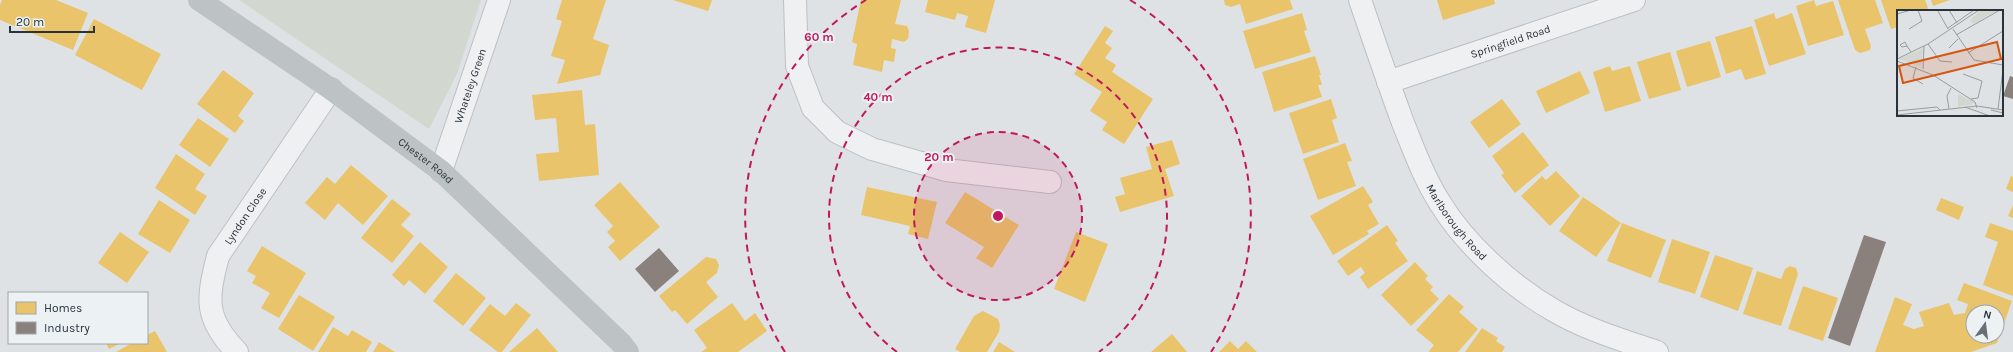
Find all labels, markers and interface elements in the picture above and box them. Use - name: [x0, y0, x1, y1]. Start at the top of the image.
- scale bar: [10, 8, 94, 34]
- inset map: [1897, 10, 2003, 116]
- text: 20 m: [16, 15, 44, 29]
- street label: Springfield Road: [1469, 22, 1552, 61]
- text: 60 m: [804, 30, 834, 44]
- street label: Whateley Green: [451, 47, 489, 125]
- text: 40 m: [863, 90, 893, 104]
- street label: Chester Road: [396, 135, 456, 186]
- text: 20 m: [924, 150, 954, 164]
- street label: Marlborough Road: [1424, 182, 1490, 263]
- street label: Lyndon Close: [221, 185, 269, 247]
- centre of rings: [991, 209, 1005, 223]
- legend: [8, 292, 148, 344]
- text: Homes: [44, 301, 82, 315]
- north arrow: [1965, 304, 2005, 344]
- text: N: [1982, 308, 1993, 322]
- text: Industry: [44, 321, 90, 335]

